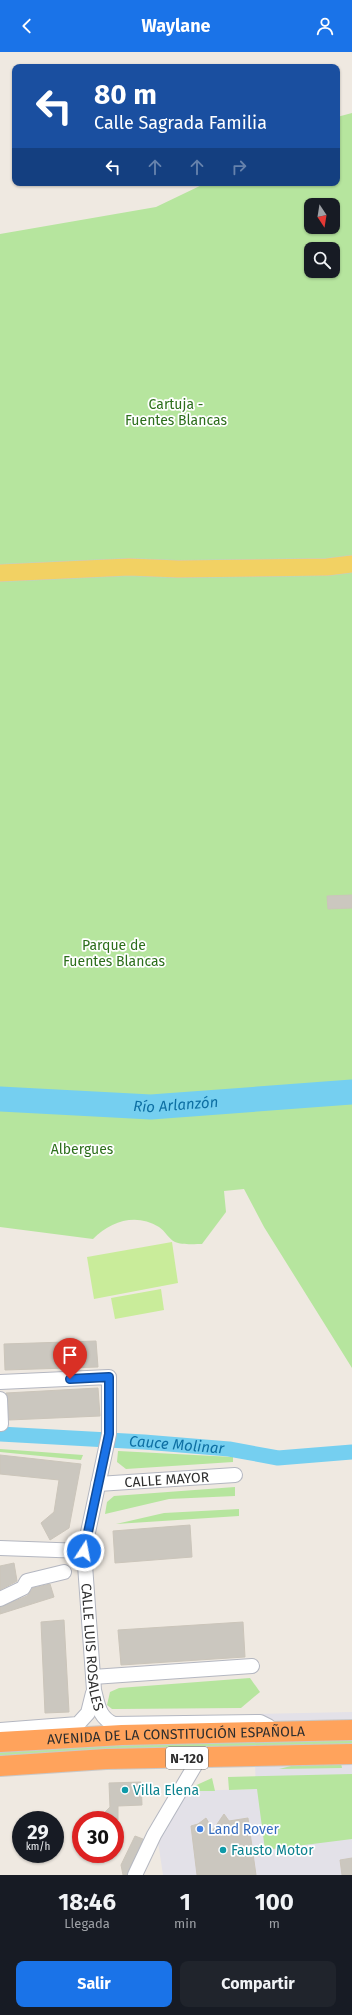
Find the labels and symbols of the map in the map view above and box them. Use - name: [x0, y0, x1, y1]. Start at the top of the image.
- north arrow: [304, 198, 340, 234]
- park label: Cartuja - Fuentes Blancas: [125, 396, 227, 429]
- park label: Parque de Fuentes Blancas: [63, 937, 165, 970]
- water label: Río Arlanzón: [133, 1093, 219, 1116]
- park label: Albergues: [51, 1141, 114, 1158]
- pin: [53, 1338, 87, 1379]
- water label: Cauce Molinar: [129, 1432, 226, 1458]
- street label: CALLE MAYOR: [124, 1468, 210, 1491]
- position arrow: [63, 1530, 105, 1572]
- street label: CALLE LUIS ROSALES: [78, 1582, 108, 1713]
- street label: AVENIDA DE LA CONSTITUCIÓN ESPAÑOLA: [46, 1723, 305, 1748]
- road number: N-120: [166, 1747, 208, 1769]
- place label: Villa Elena: [133, 1782, 199, 1799]
- marker: Villa Elena: [120, 1785, 130, 1795]
- speed limit sign: 30: [72, 1811, 124, 1863]
- place label: Land Rover: [208, 1821, 280, 1838]
- marker: Land Rover: [195, 1824, 205, 1834]
- place label: Fausto Motor: [231, 1842, 314, 1859]
- marker: Fausto Motor: [218, 1845, 228, 1855]

